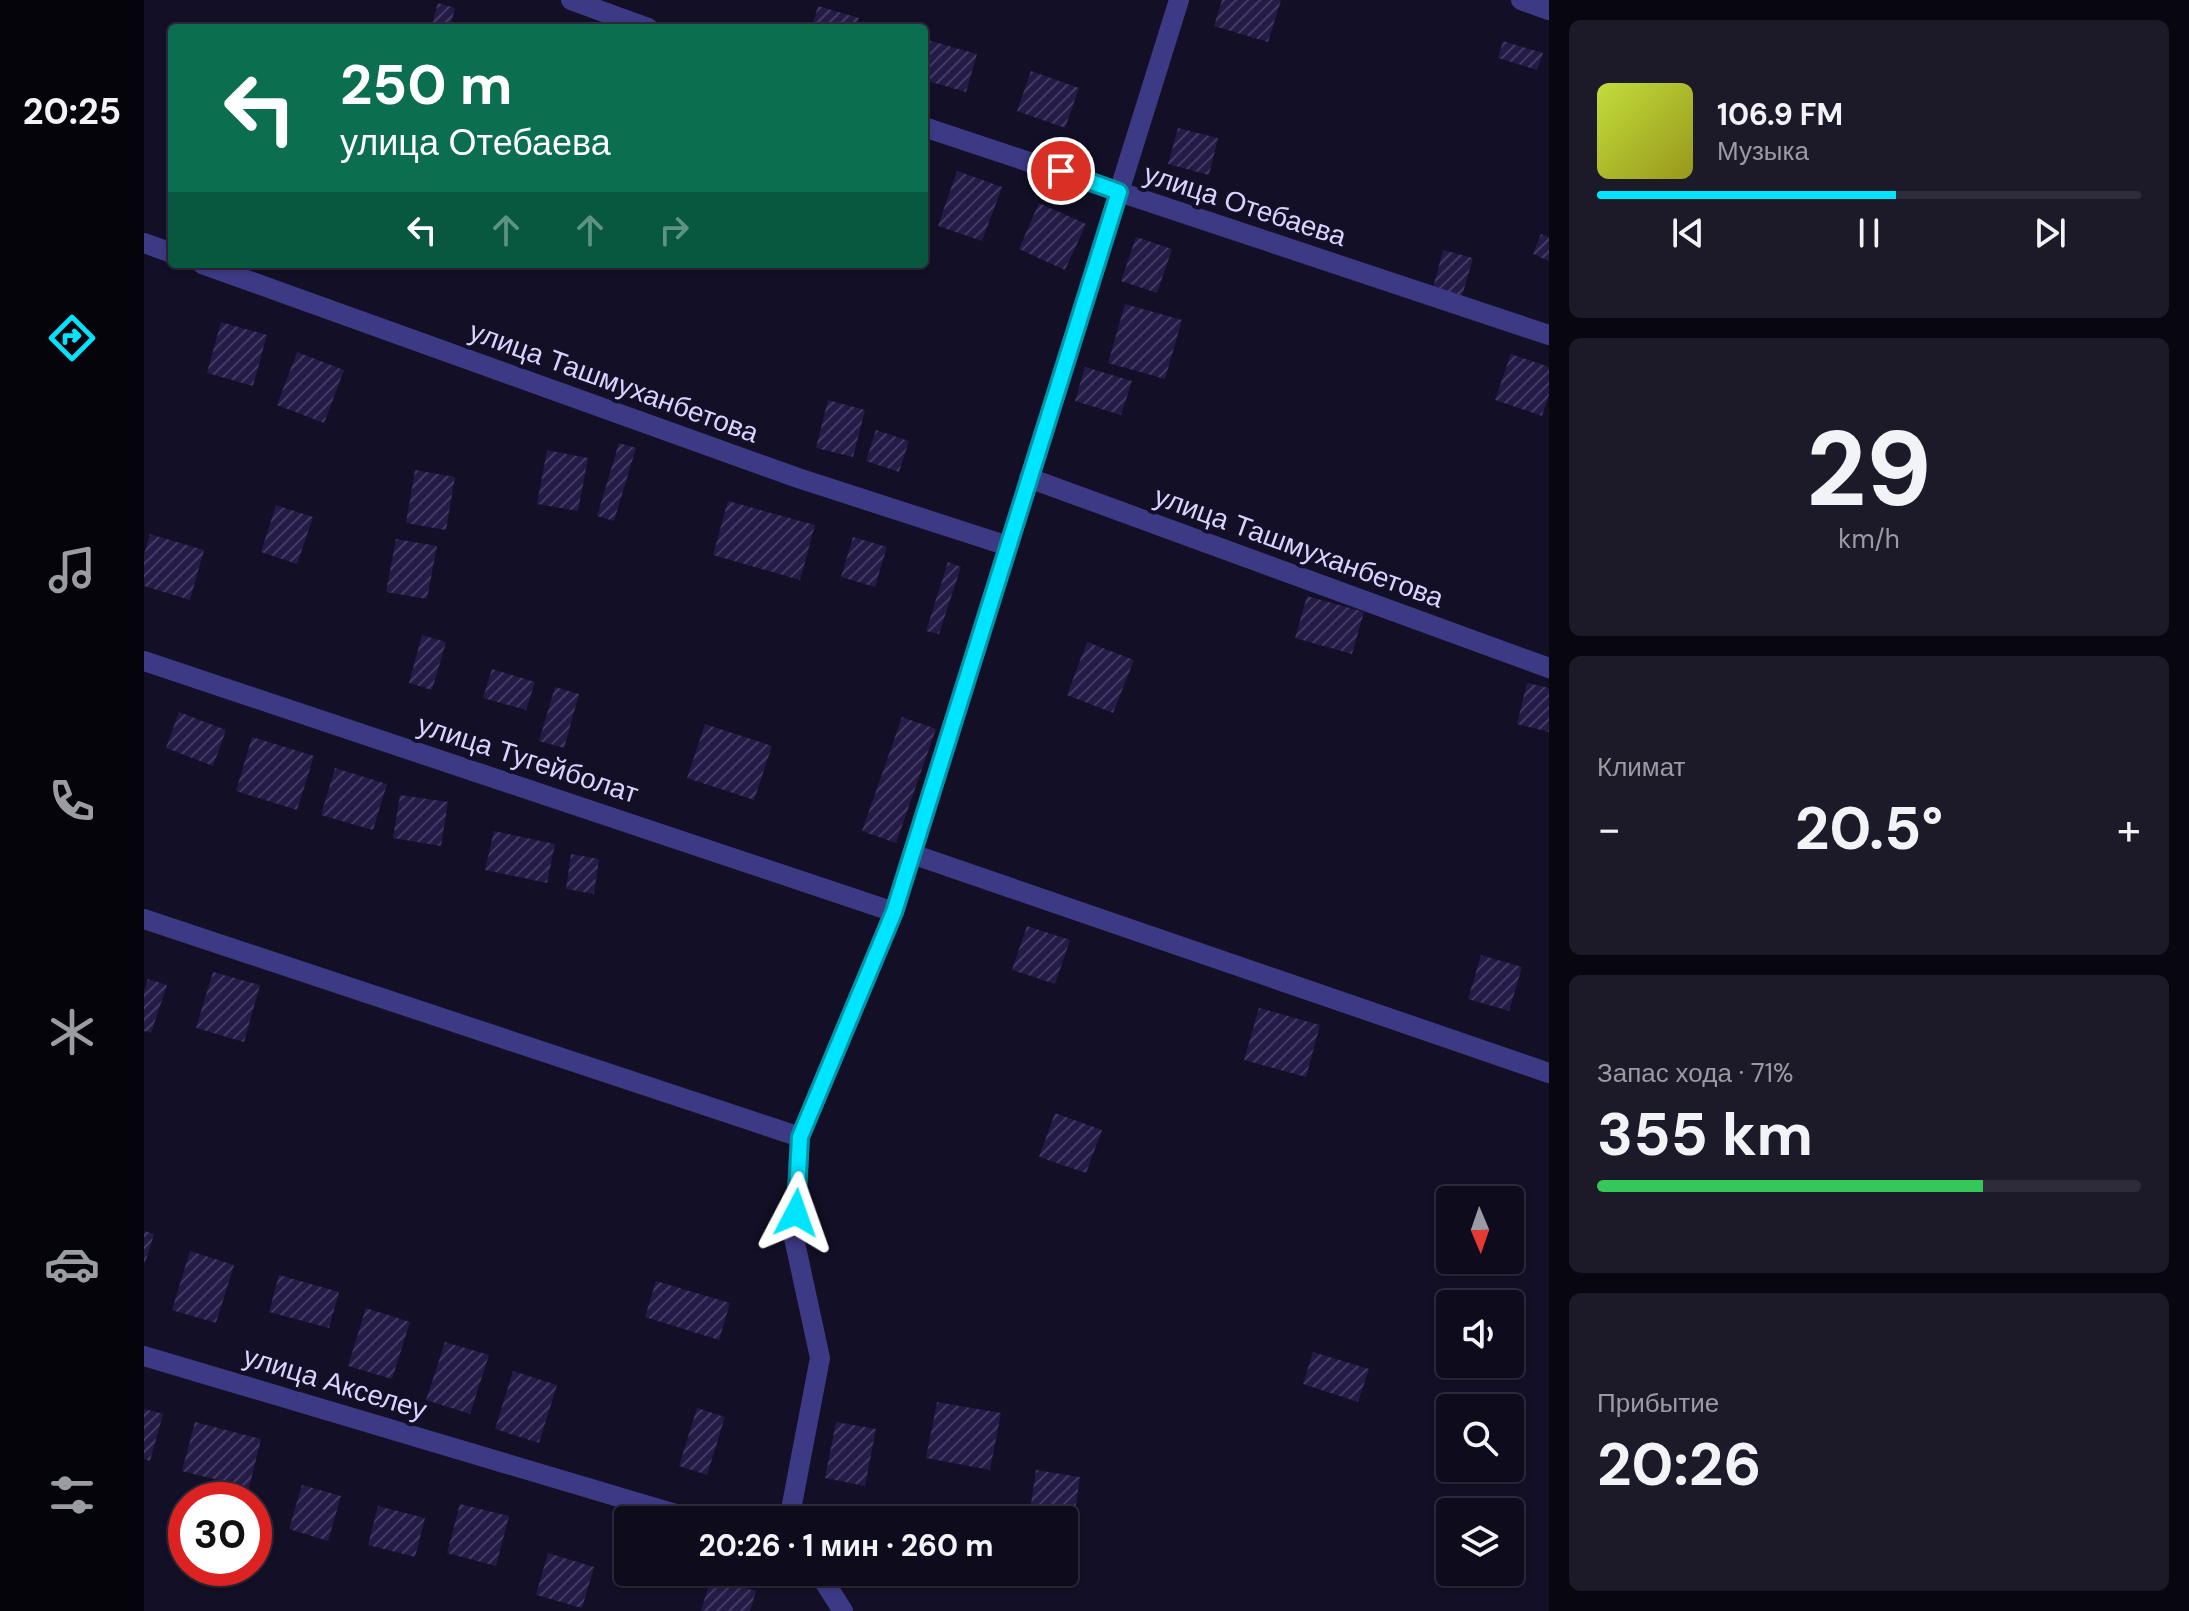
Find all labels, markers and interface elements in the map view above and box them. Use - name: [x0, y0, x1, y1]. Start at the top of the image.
- text: 250 m: [340, 48, 512, 121]
- icon: left: [208, 56, 312, 160]
- text: 20:25: [23, 88, 121, 135]
- text: 106.9 FM: [1717, 95, 1843, 134]
- text: улица Отебаева: [340, 119, 611, 166]
- text: Музыка: [1717, 134, 1809, 168]
- pin: [1027, 137, 1095, 205]
- icon: arrive: [1039, 149, 1083, 193]
- street label: улица Отебаева: [1139, 155, 1351, 255]
- icon: left: [400, 208, 444, 252]
- icon: ahead: [484, 208, 528, 252]
- icon: ahead: [568, 208, 612, 252]
- icon: right: [652, 208, 696, 252]
- icon: previous: [1666, 211, 1710, 255]
- icon: pause: [1847, 211, 1891, 255]
- icon: next: [2028, 211, 2072, 255]
- icon: directions: [44, 310, 100, 366]
- street label: улица Ташмуханбетова: [464, 312, 764, 452]
- text: 29: [1806, 402, 1932, 537]
- street label: улица Ташмуханбетова: [1149, 477, 1449, 617]
- text: km/h: [1838, 522, 1900, 556]
- icon: music: [44, 542, 100, 598]
- street label: улица Тугейболат: [413, 706, 643, 812]
- text: Климат: [1597, 750, 1686, 784]
- icon: phone: [44, 773, 100, 829]
- text: 20.5°: [1795, 789, 1943, 868]
- text: −: [1597, 800, 1621, 858]
- text: +: [2117, 800, 2141, 858]
- icon: climate: [44, 1004, 100, 1060]
- text: Запас хода · 71%: [1597, 1056, 1793, 1090]
- text: 355 km: [1597, 1095, 1813, 1174]
- position arrow: [754, 1171, 838, 1255]
- north arrow: [1436, 1186, 1524, 1274]
- map controls: [1436, 1186, 1524, 1586]
- icon: car: [44, 1236, 100, 1292]
- button: sound: [1436, 1290, 1524, 1378]
- street label: улица Акселеу: [239, 1338, 431, 1428]
- text: Прибытие: [1597, 1386, 1719, 1420]
- button: search: [1436, 1394, 1524, 1482]
- text: 20:26: [1597, 1425, 1762, 1504]
- icon: filters: [44, 1467, 100, 1523]
- speed limit sign: 30: [168, 1482, 272, 1586]
- button: layers: [1436, 1498, 1524, 1586]
- text: 20:26 · 1 мин · 260 m: [698, 1526, 994, 1565]

